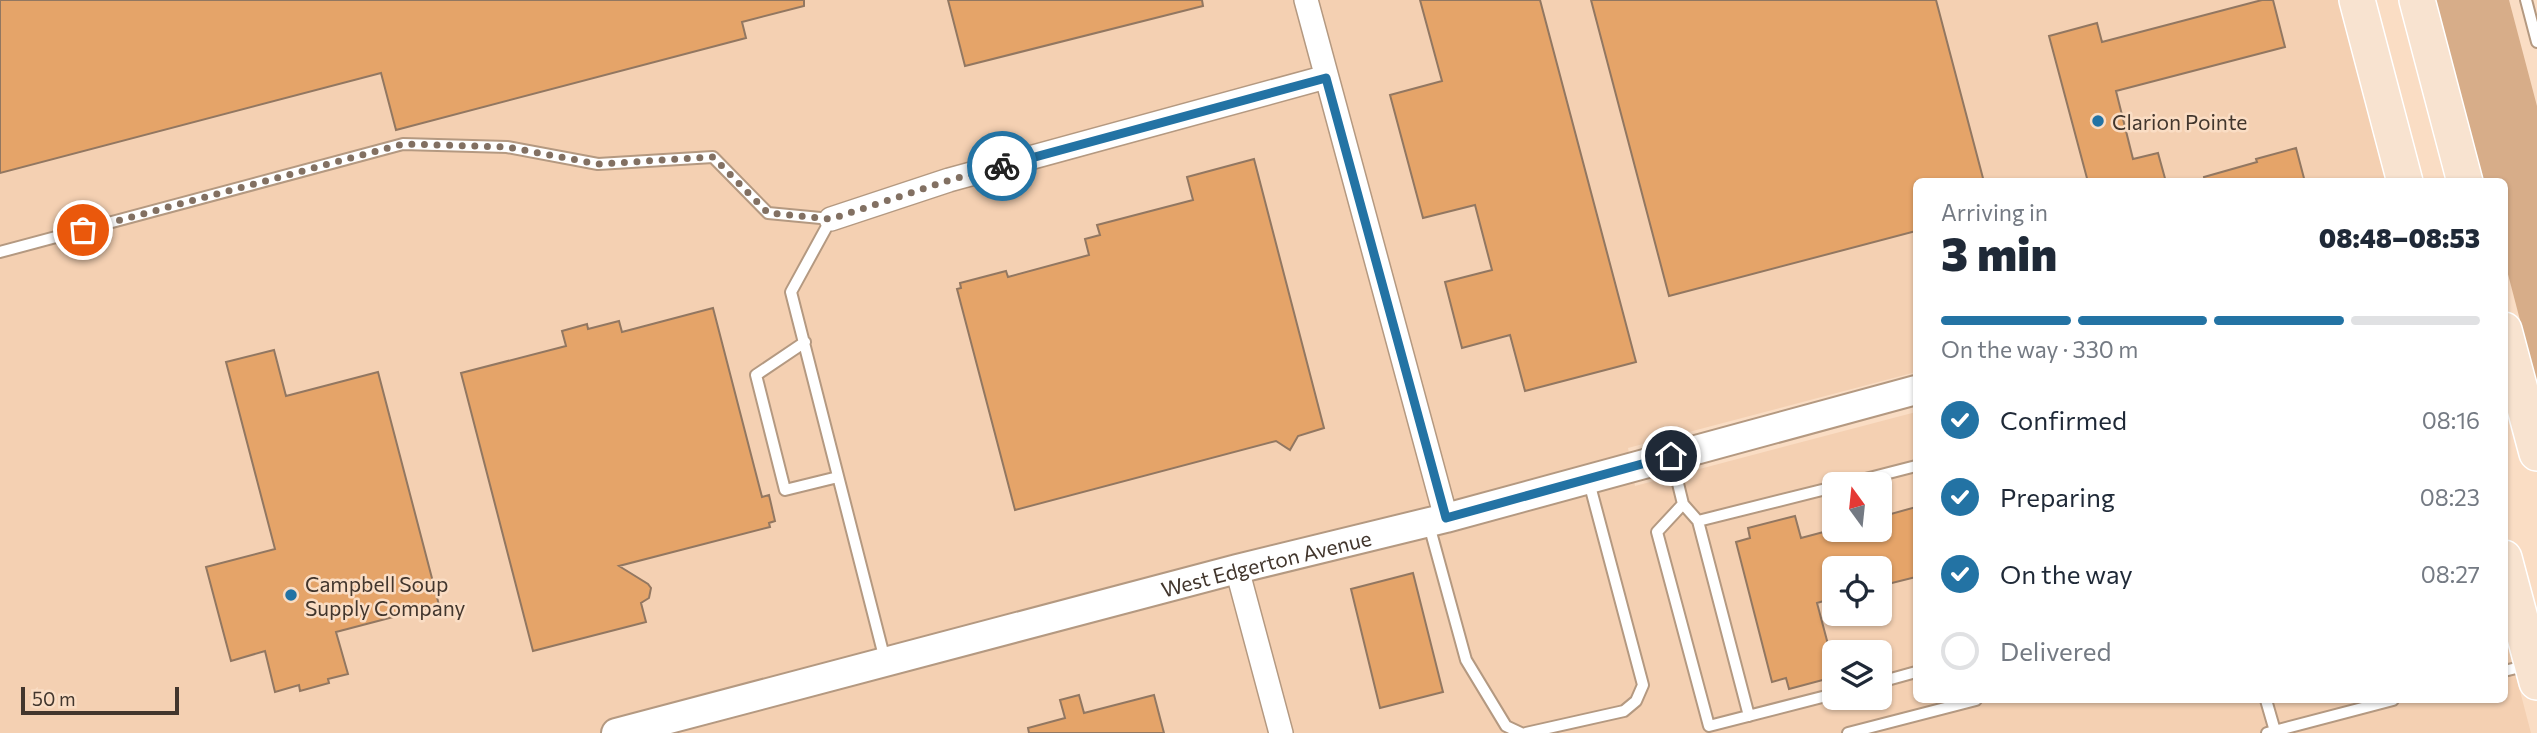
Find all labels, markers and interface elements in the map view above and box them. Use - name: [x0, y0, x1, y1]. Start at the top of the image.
- place label: Clarion Pointe: [2112, 109, 2247, 134]
- marker: Clarion Pointe: [2090, 113, 2106, 129]
- courier: [967, 131, 1037, 201]
- icon: bike: [983, 147, 1021, 185]
- text: Arriving in: [1941, 198, 2048, 226]
- pin: [53, 200, 113, 260]
- icon: bag: [64, 211, 102, 249]
- text: 08:48–08:53: [2319, 222, 2480, 253]
- text: 3 min: [1941, 224, 2057, 280]
- text: On the way · 330 m: [1941, 335, 2138, 363]
- icon: check: [1941, 401, 1979, 439]
- text: Confirmed: [2000, 404, 2127, 435]
- text: 08:16: [2422, 406, 2480, 434]
- pin: [1641, 426, 1701, 486]
- icon: home: [1652, 437, 1690, 475]
- north arrow: [1822, 472, 1892, 542]
- map controls: [1822, 472, 1892, 710]
- icon: check: [1941, 478, 1979, 516]
- text: Preparing: [2000, 481, 2115, 512]
- text: 08:23: [2420, 483, 2480, 511]
- street label: West Edgerton Avenue: [1158, 524, 1374, 601]
- icon: check: [1941, 555, 1979, 593]
- button: locate: [1822, 556, 1892, 626]
- text: On the way: [2000, 558, 2133, 589]
- text: 08:27: [2421, 560, 2480, 588]
- place label: Campbell Soup Supply Company: [305, 571, 466, 620]
- marker: Campbell Soup Supply Company: [283, 587, 299, 603]
- text: Delivered: [2000, 635, 2111, 666]
- button: layers: [1822, 640, 1892, 710]
- scale bar: [21, 684, 178, 716]
- text: 50 m: [32, 687, 76, 710]

